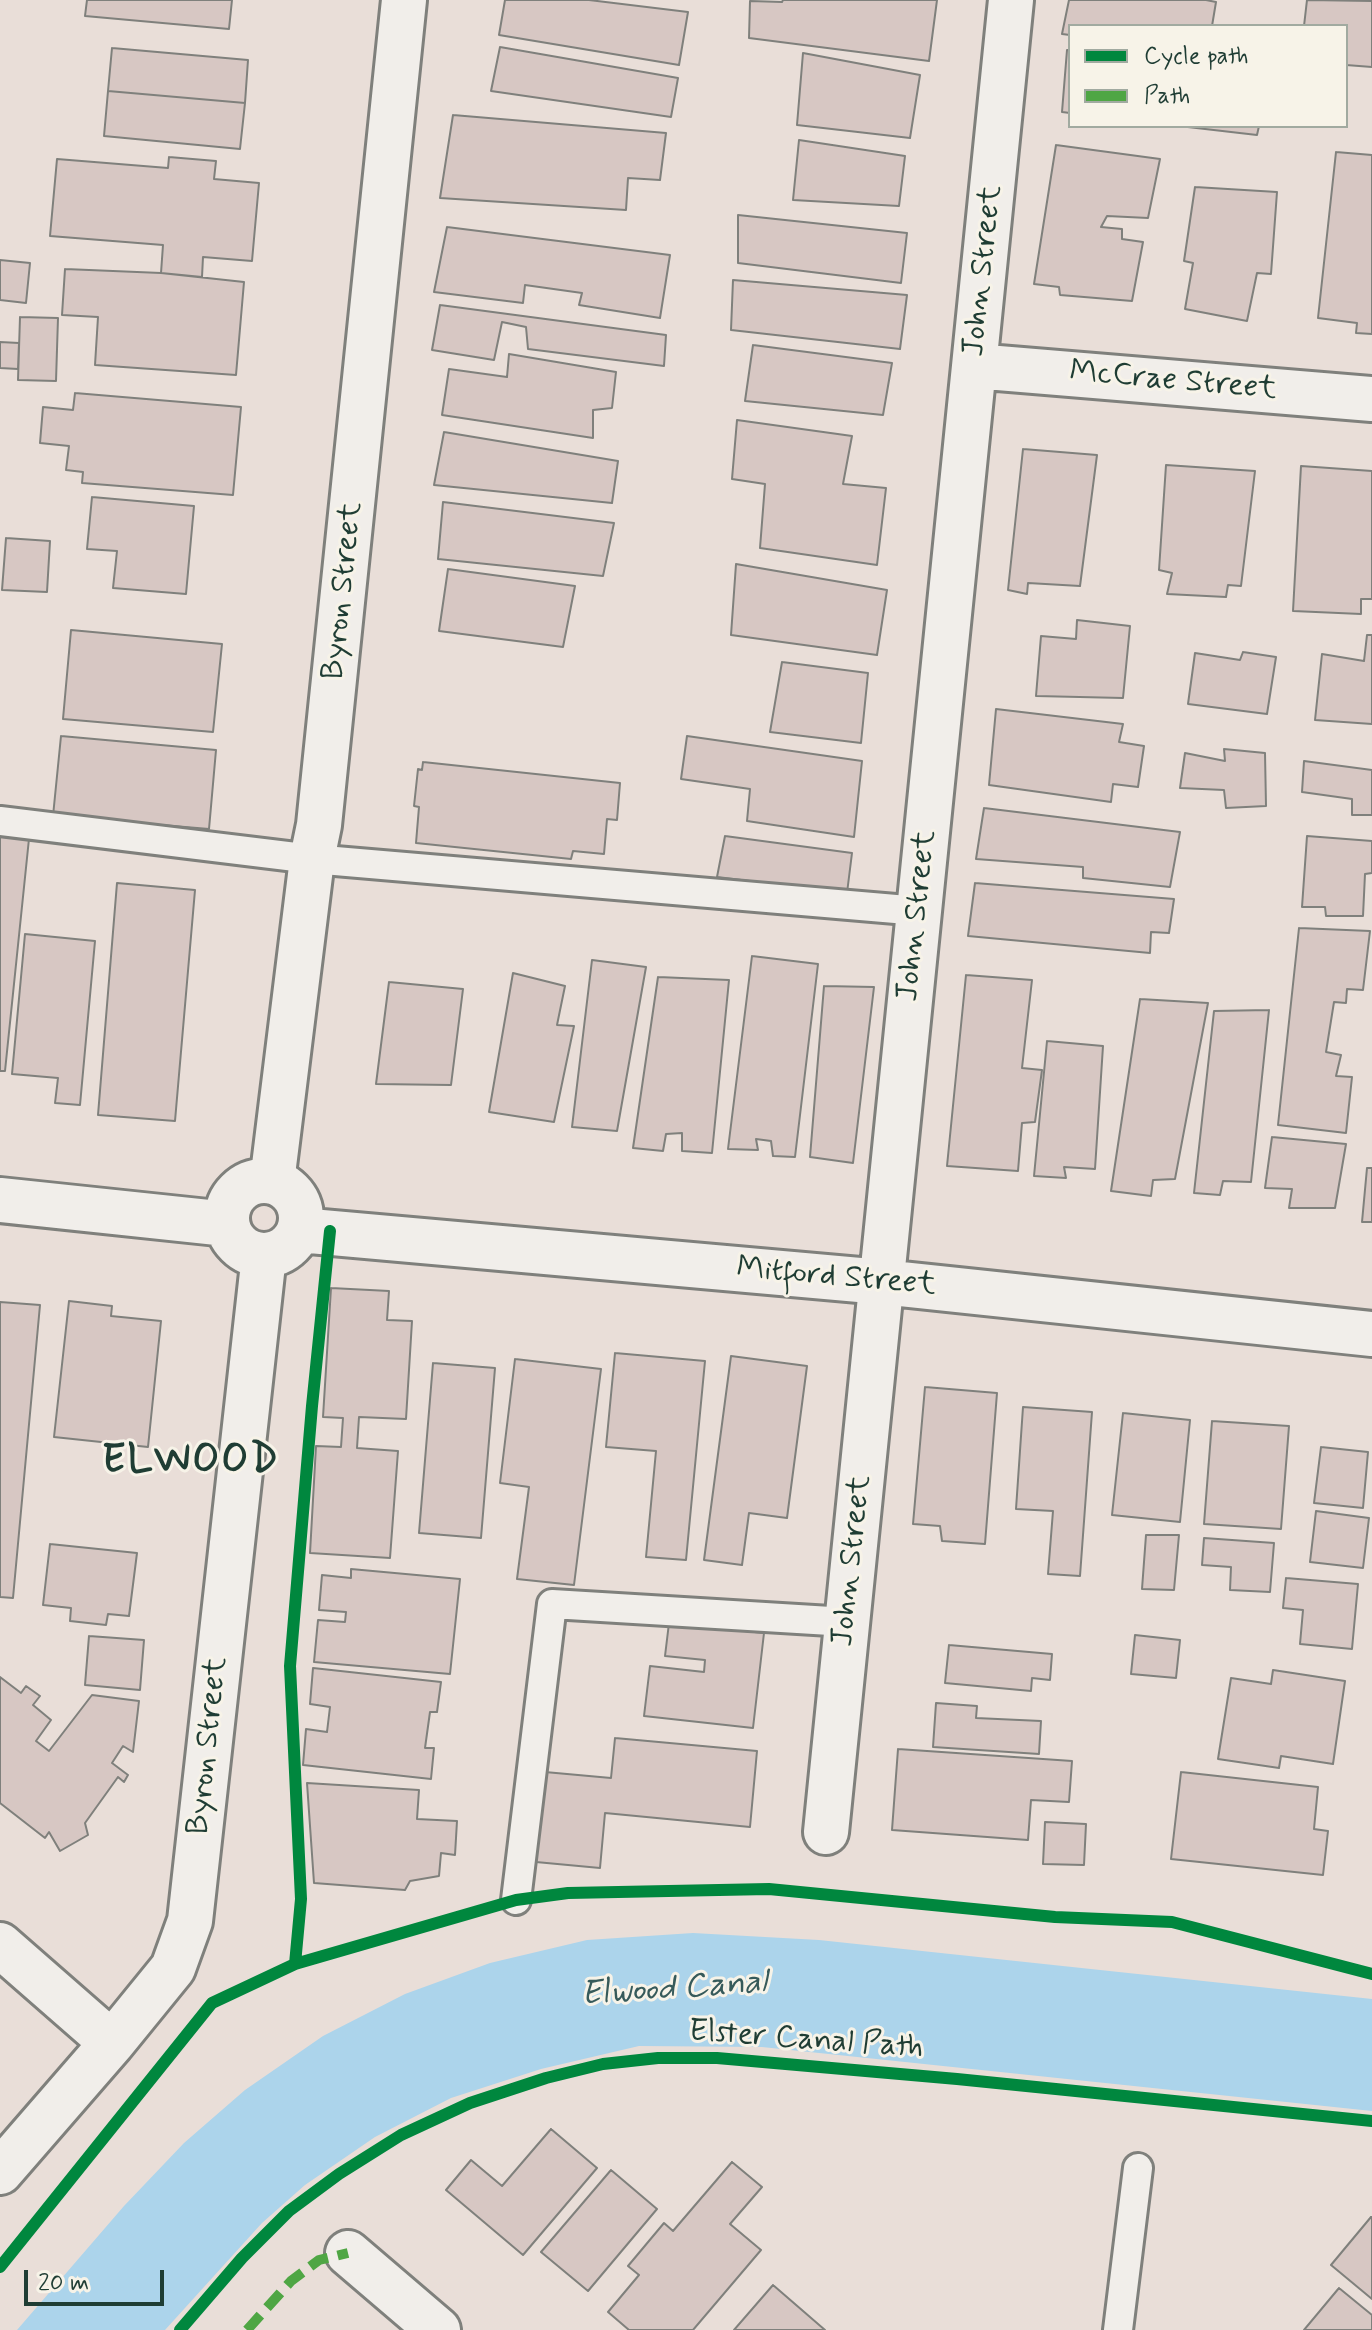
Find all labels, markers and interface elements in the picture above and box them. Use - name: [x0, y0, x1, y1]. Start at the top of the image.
- legend: [1068, 24, 1348, 128]
- text: Cycle path: [1144, 41, 1249, 72]
- text: Path: [1144, 81, 1190, 112]
- street label: John Street: [956, 183, 1012, 359]
- street label: McCrae Street: [1068, 354, 1278, 410]
- street label: Byron Street: [316, 500, 372, 682]
- street label: John Street: [890, 828, 946, 1004]
- street label: Mitford Street: [735, 1250, 937, 1306]
- district label: ELWOOD: [105, 1439, 277, 1487]
- street label: John Street: [825, 1473, 881, 1649]
- street label: Byron Street: [181, 1655, 237, 1837]
- water label: Elwood Canal: [579, 1963, 769, 2017]
- street label: Elster Canal Path: [687, 2014, 925, 2068]
- scale bar: [28, 2254, 168, 2304]
- text: 20 m: [38, 2268, 89, 2299]

